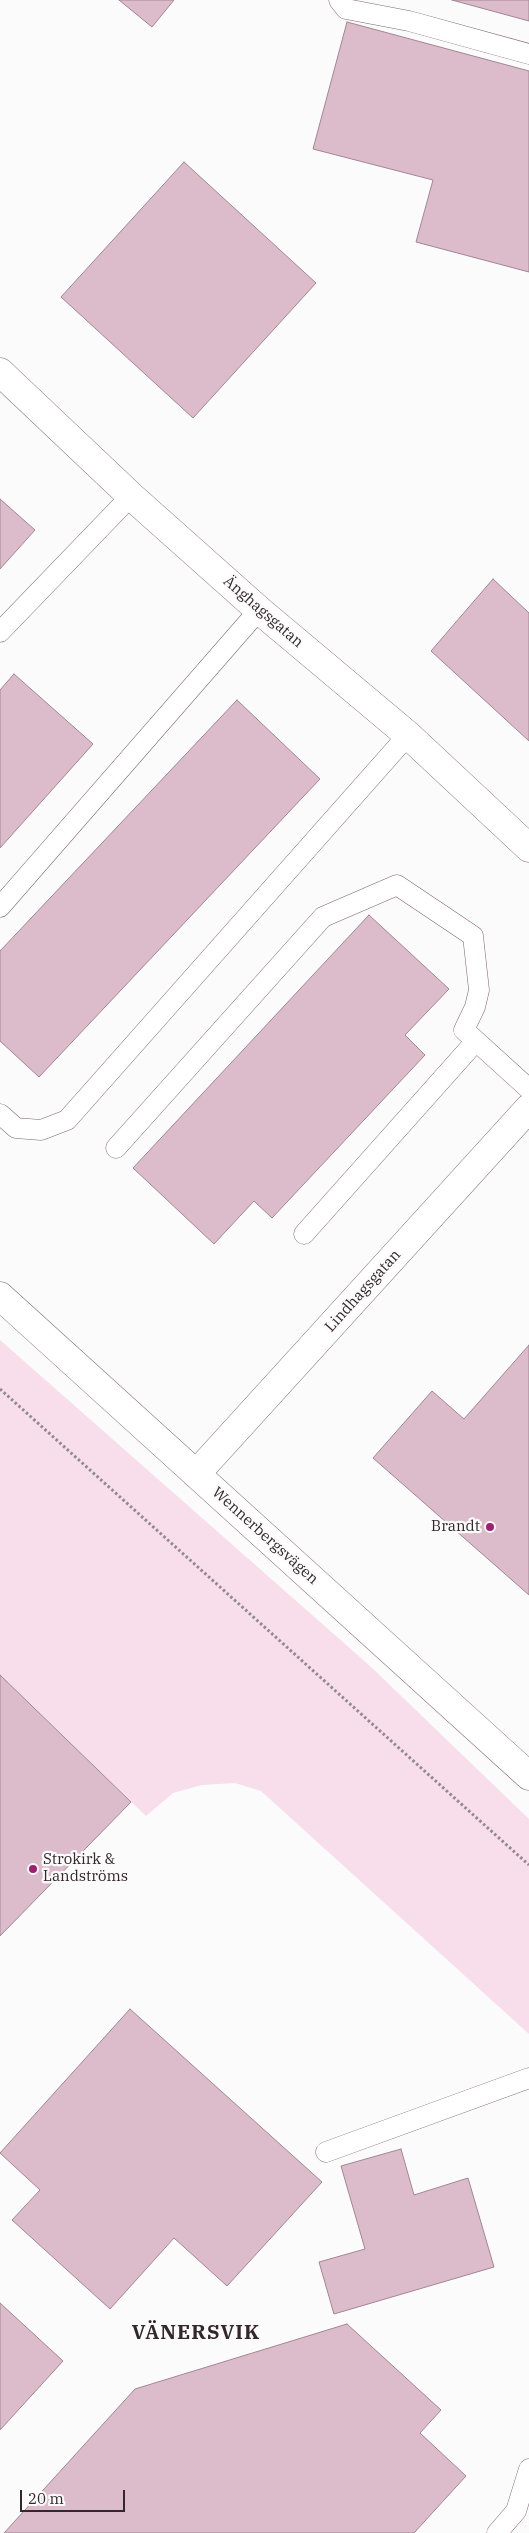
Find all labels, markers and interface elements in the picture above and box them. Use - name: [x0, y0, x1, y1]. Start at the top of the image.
- street label: Änghagsgatan: [219, 572, 307, 652]
- street label: Lindhagsgatan: [321, 1246, 405, 1336]
- street label: Wennerbergsvägen: [208, 1484, 322, 1588]
- place label: Brandt: [431, 1518, 480, 1536]
- marker: Brandt: [484, 1521, 496, 1533]
- place label: Strokirk & Landströms: [43, 1851, 128, 1886]
- marker: Strokirk & Landströms: [27, 1863, 39, 1875]
- district label: VÄNERSVIK: [131, 2321, 261, 2345]
- scale bar: [22, 2480, 128, 2512]
- text: 20 m: [28, 2489, 64, 2508]

